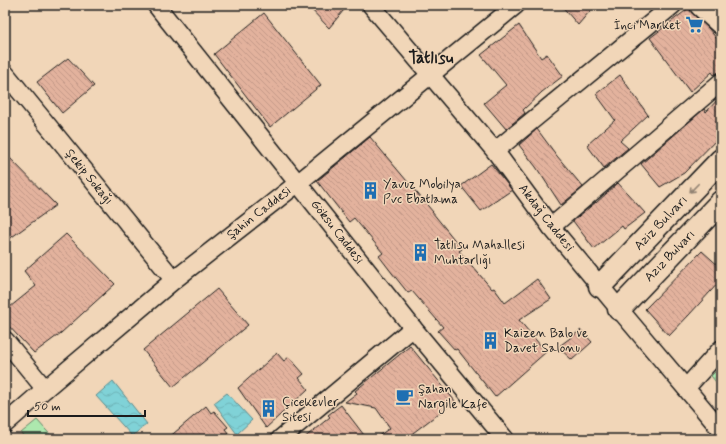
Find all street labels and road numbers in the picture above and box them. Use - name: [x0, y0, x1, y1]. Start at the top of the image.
- street label: Şekip Sokağı: [61, 146, 117, 208]
- street label: Akdağ Caddesi: [514, 181, 578, 255]
- street label: Şahin Caddesi: [223, 182, 295, 244]
- street label: Aziz Bulvarı: [631, 192, 691, 254]
- street label: Göksu Caddesi: [307, 196, 368, 268]
- street label: Azız Bulvarı: [641, 226, 699, 286]

